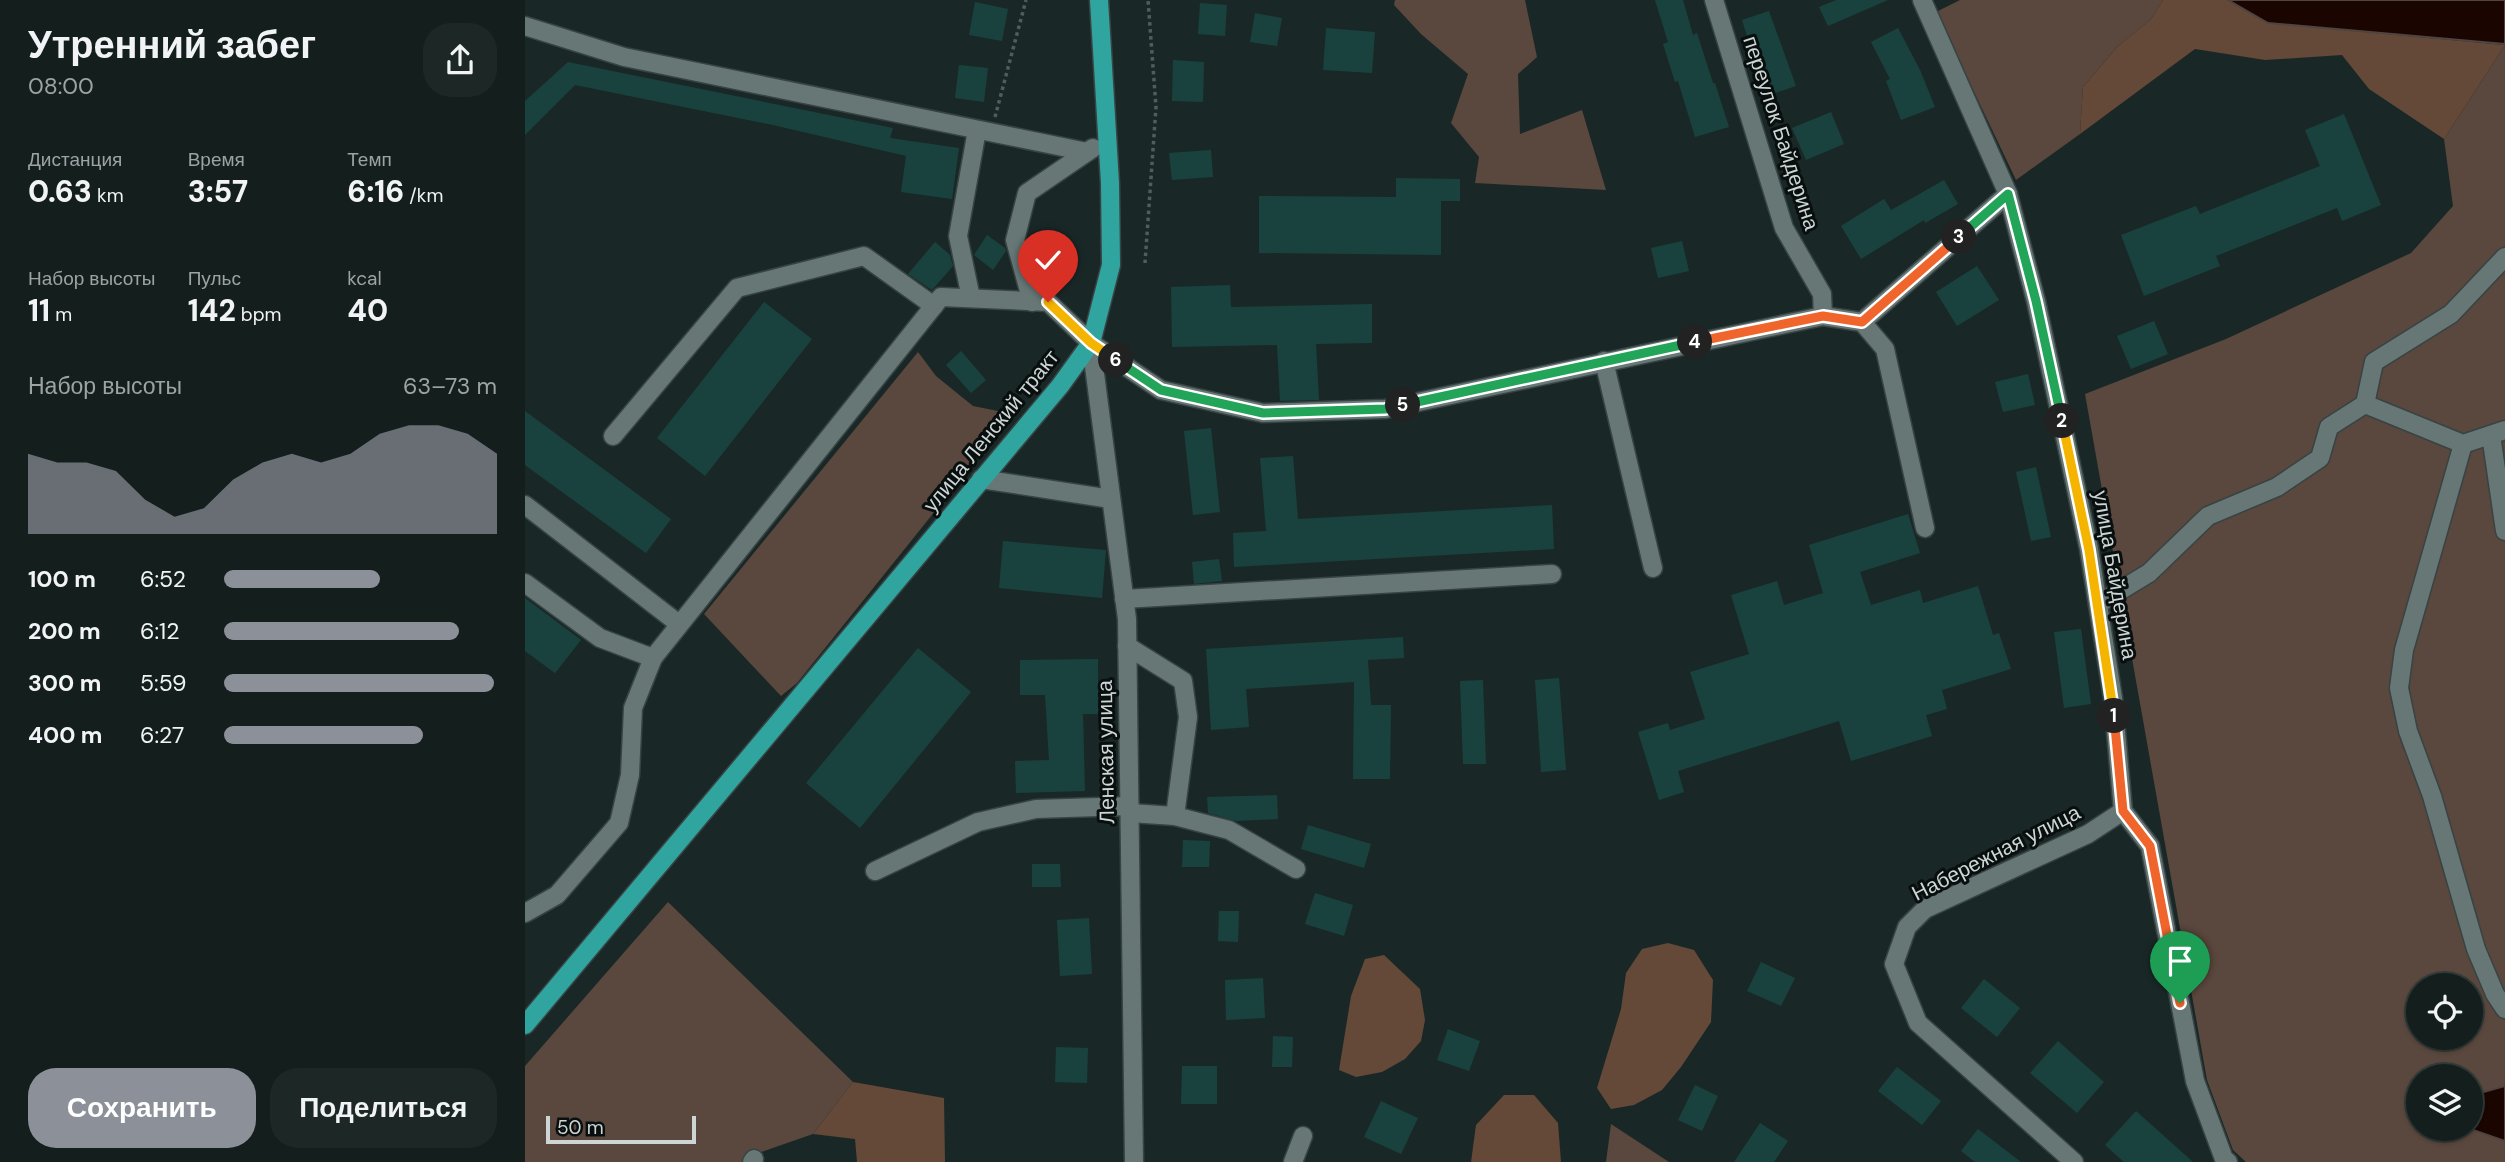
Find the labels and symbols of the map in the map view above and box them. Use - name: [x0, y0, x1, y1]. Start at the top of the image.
- street label: переулок Байдерина: [1736, 32, 1826, 234]
- pin: 3: [1941, 219, 1977, 254]
- pin: [1018, 230, 1078, 302]
- pin: 4: [1677, 324, 1713, 360]
- pin: 6: [1099, 342, 1133, 378]
- street label: улица Ленский тракт: [917, 344, 1065, 518]
- pin: 5: [1385, 388, 1421, 422]
- pin: 2: [2045, 404, 2079, 438]
- street label: улица Байдерина: [2086, 488, 2144, 662]
- street label: Ленская улица: [1091, 680, 1121, 824]
- pin: 1: [2097, 698, 2131, 734]
- street label: Набережная улица: [1907, 798, 2085, 908]
- pin: [2150, 931, 2210, 1003]
- scale bar: [546, 1113, 697, 1145]

